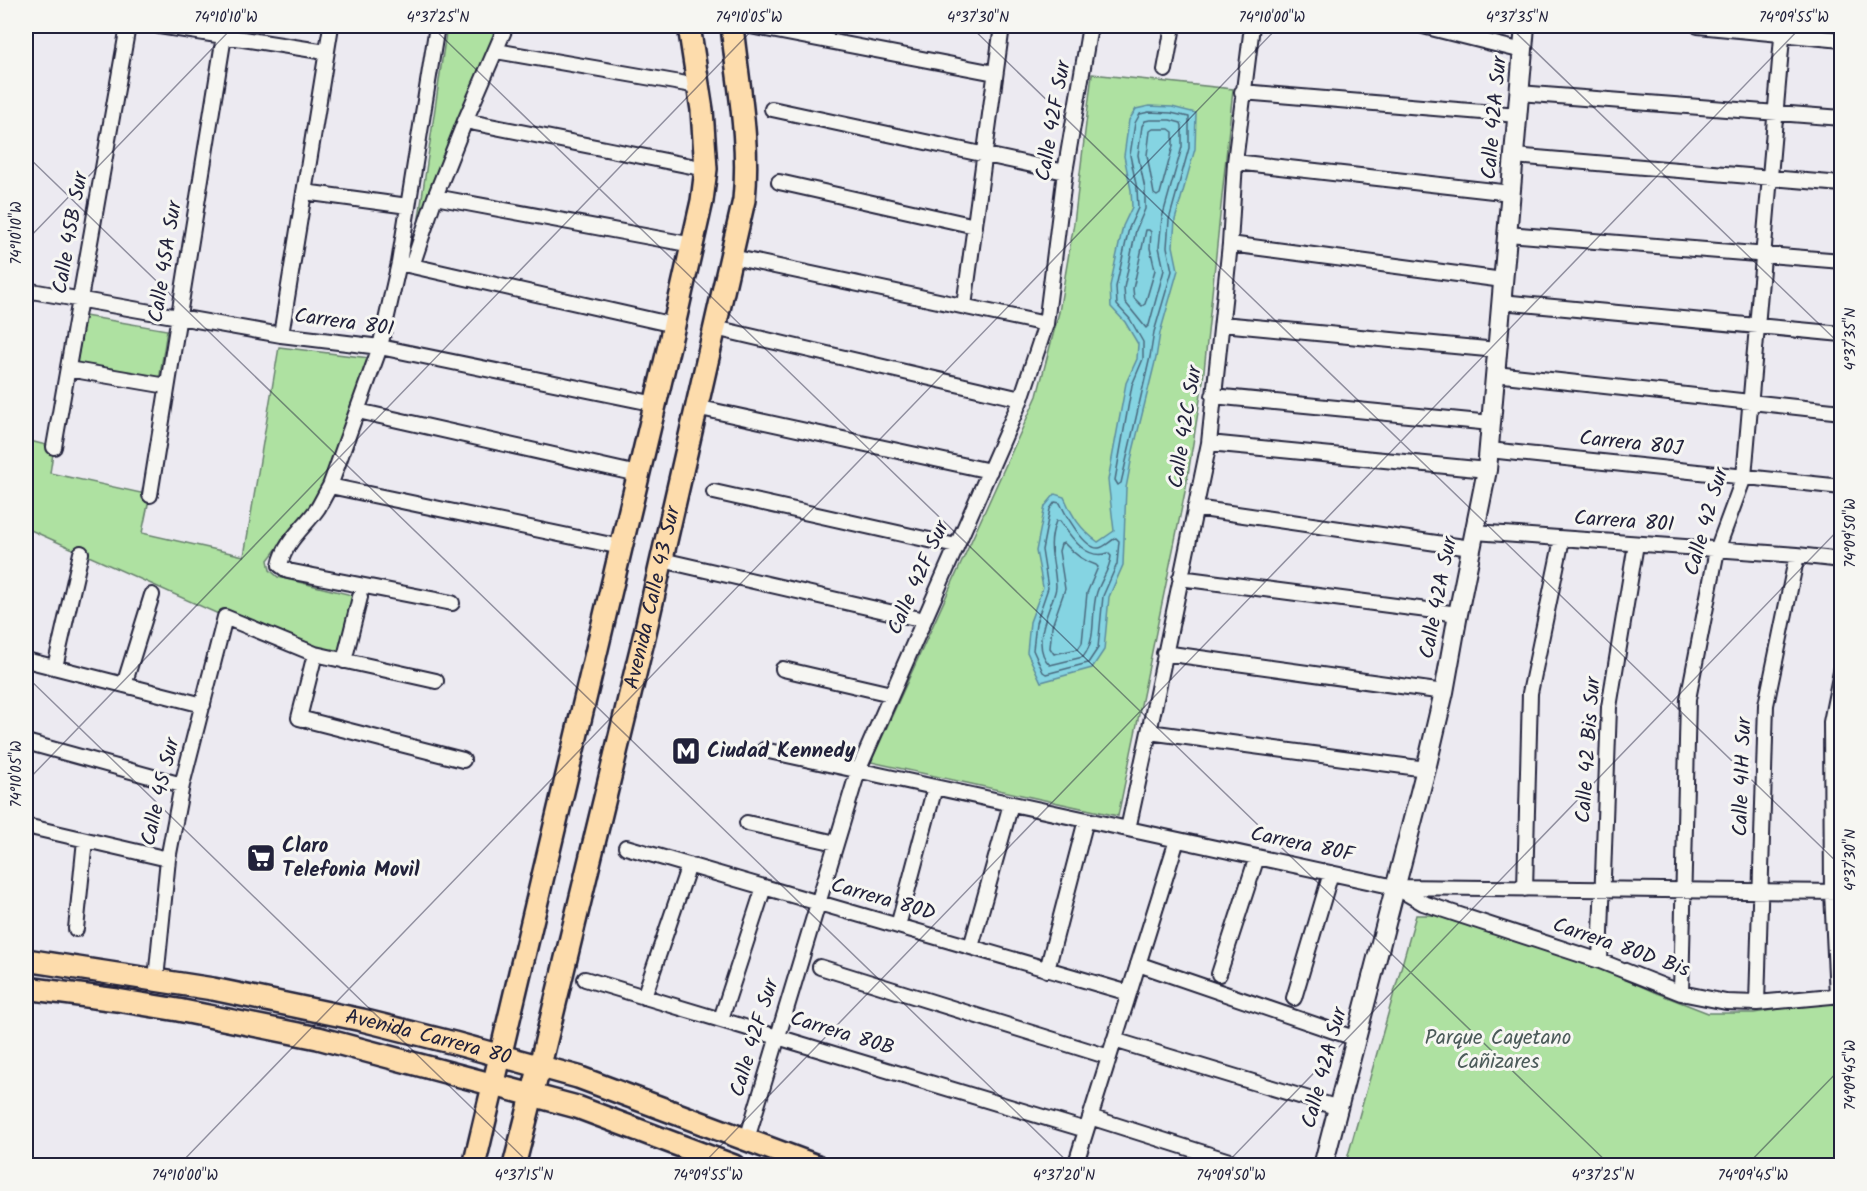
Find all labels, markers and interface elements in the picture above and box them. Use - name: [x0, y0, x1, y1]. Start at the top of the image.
- text: 74°10'10"W: [194, 6, 258, 30]
- text: 4°37'25"N: [407, 6, 469, 30]
- text: 74°10'05"W: [716, 6, 783, 30]
- text: 4°37'30"N: [947, 6, 1009, 30]
- text: 74°10'00"W: [1239, 6, 1305, 30]
- text: 4°37'35"N: [1486, 6, 1548, 30]
- text: 74°09'55"W: [1759, 6, 1829, 30]
- street label: Calle 42A Sur: [1473, 54, 1517, 181]
- street label: Calle 42F Sur: [1027, 57, 1081, 184]
- street label: Calle 45B Sur: [44, 168, 98, 297]
- street label: Calle 45A Sur: [140, 198, 192, 325]
- text: 74°10'10"W: [5, 201, 29, 265]
- street label: Carrera 80I: [292, 300, 396, 346]
- text: 4°37'35"N: [1839, 308, 1863, 370]
- street label: Calle 42C Sur: [1160, 362, 1212, 491]
- street label: Carrera 80J: [1578, 422, 1686, 466]
- street label: Calle 42 Sur: [1676, 463, 1738, 580]
- text: 74°09'50"W: [1839, 498, 1863, 568]
- street label: Avenida Calle 43 Sur: [615, 502, 690, 693]
- street label: Carrera 80I: [1573, 502, 1675, 542]
- street label: Calle 42F Sur: [879, 515, 959, 640]
- street label: Calle 42A Sur: [1411, 533, 1467, 662]
- street label: Calle 42 Bis Sur: [1567, 675, 1611, 824]
- street label: Calle 41H Sur: [1724, 716, 1762, 837]
- street label: Calle 45 Sur: [133, 734, 190, 849]
- metro station icon: Ciudad Kennedy: [670, 735, 702, 767]
- place label: Ciudad Kennedy: [707, 735, 856, 768]
- text: 74°10'05"W: [5, 740, 29, 807]
- street label: Carrera 80F: [1247, 818, 1359, 872]
- text: 4°37'30"N: [1839, 829, 1863, 891]
- place label: Claro Telefonia Movil: [282, 830, 420, 887]
- supermarket icon: Claro Telefonia Movil: [245, 842, 277, 874]
- street label: Carrera 80D: [827, 869, 939, 931]
- street label: Carrera 80D Bis: [1548, 909, 1694, 987]
- street label: Calle 42F Sur: [721, 974, 789, 1101]
- street label: Avenida Carrera 80: [342, 1000, 515, 1074]
- street label: Carrera 80B: [786, 1003, 898, 1065]
- street label: Calle 42A Sur: [1293, 1003, 1357, 1132]
- park label: Parque Cayetano Cañizares: [1425, 1022, 1571, 1079]
- text: 74°09'45"W: [1839, 1040, 1863, 1110]
- text: 74°10'00"W: [152, 1164, 218, 1188]
- text: 4°37'15"N: [495, 1164, 553, 1188]
- text: 74°09'55"W: [673, 1164, 743, 1188]
- text: 4°37'20"N: [1033, 1164, 1095, 1188]
- text: 74°09'50"W: [1196, 1164, 1266, 1188]
- text: 4°37'25"N: [1572, 1164, 1634, 1188]
- text: 74°09'45"W: [1718, 1164, 1788, 1188]

